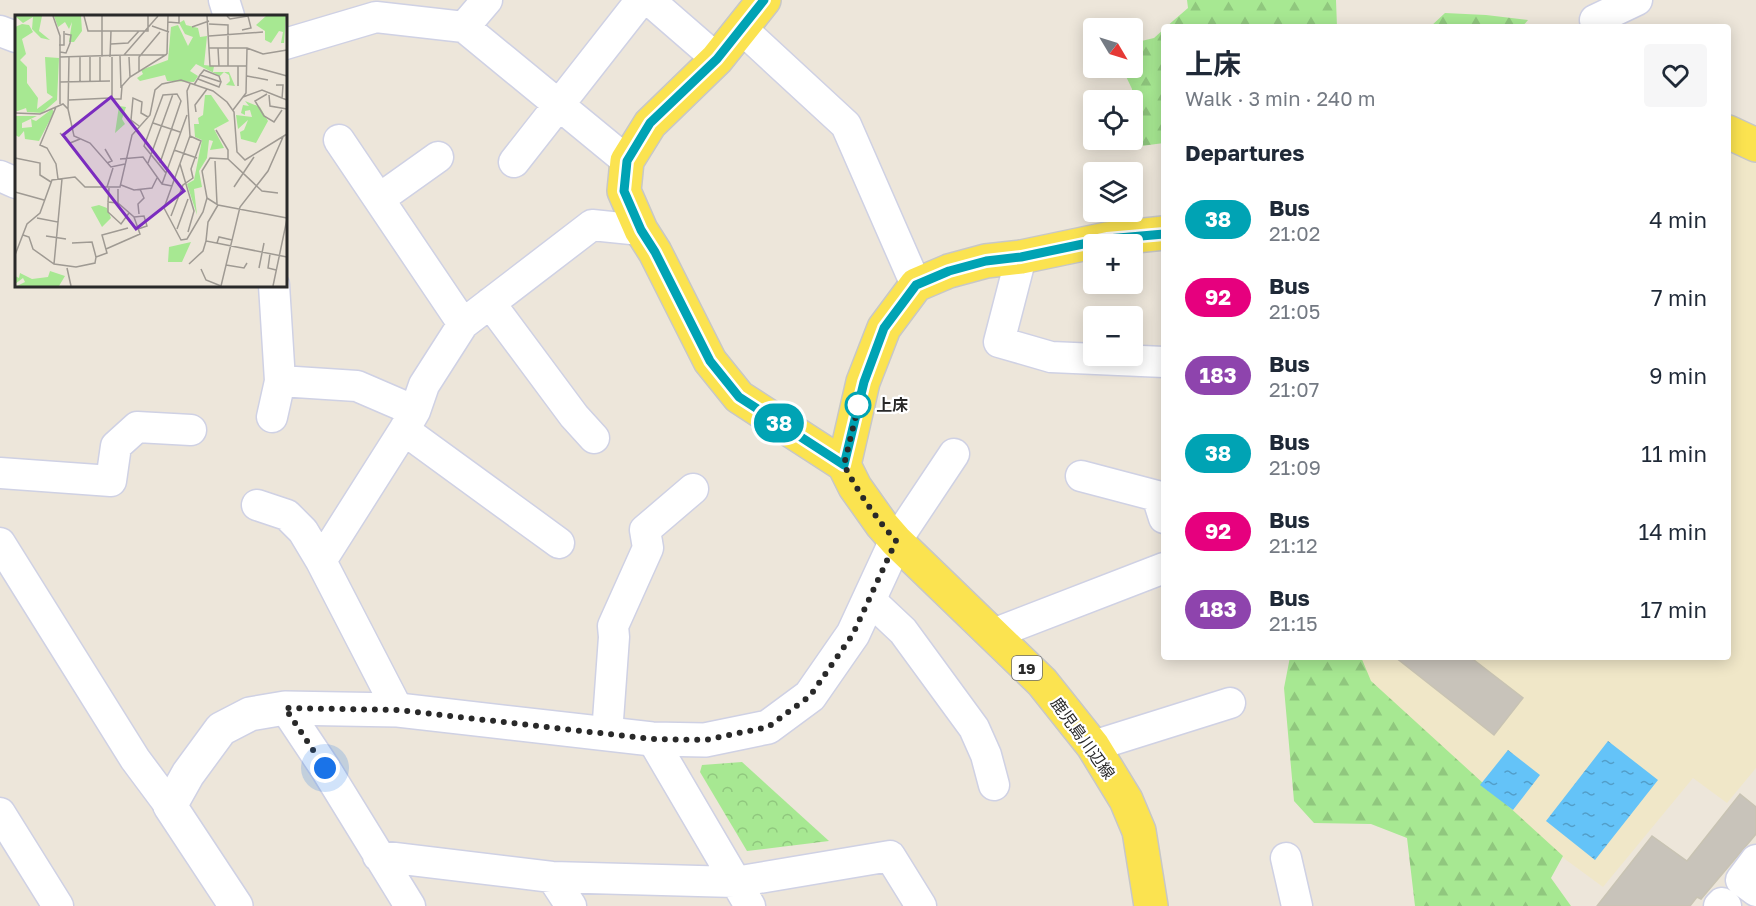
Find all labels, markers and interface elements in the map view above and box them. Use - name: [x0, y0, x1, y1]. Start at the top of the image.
- inset map: [15, 15, 286, 286]
- north arrow: [1083, 18, 1143, 78]
- map controls: [1083, 18, 1143, 366]
- button: heart: [1644, 44, 1707, 107]
- text: 上床: [1185, 47, 1241, 80]
- text: Walk · 3 min · 240 m: [1185, 86, 1375, 110]
- button: locate: [1083, 90, 1143, 150]
- text: Departures: [1185, 139, 1304, 166]
- button: layers: [1083, 162, 1143, 222]
- text: Bus: [1269, 194, 1310, 221]
- text: 38: [1205, 206, 1231, 232]
- text: 4 min: [1649, 206, 1707, 233]
- text: 21:02: [1269, 221, 1320, 245]
- button: +: [1083, 234, 1143, 294]
- text: Bus: [1269, 272, 1310, 299]
- text: 92: [1205, 284, 1231, 310]
- text: 7 min: [1651, 284, 1707, 311]
- text: 21:05: [1269, 299, 1320, 323]
- button: −: [1083, 306, 1143, 366]
- text: Bus: [1269, 350, 1310, 377]
- text: 183: [1199, 362, 1237, 388]
- text: 9 min: [1649, 362, 1707, 389]
- text: 21:07: [1269, 377, 1319, 401]
- marker: 上床: [845, 392, 871, 418]
- place label: 上床: [876, 395, 908, 415]
- line badge: 38: [752, 404, 806, 442]
- text: 38: [766, 410, 792, 436]
- text: Bus: [1269, 428, 1310, 455]
- text: 38: [1205, 440, 1231, 466]
- text: 11 min: [1641, 440, 1707, 467]
- text: 21:09: [1269, 455, 1321, 479]
- text: Bus: [1269, 506, 1310, 533]
- text: 92: [1205, 518, 1231, 544]
- text: 14 min: [1639, 518, 1707, 545]
- text: 21:12: [1269, 533, 1318, 557]
- text: Bus: [1269, 584, 1310, 611]
- text: 183: [1199, 596, 1237, 622]
- text: 17 min: [1640, 596, 1707, 623]
- text: 21:15: [1269, 611, 1318, 635]
- road number: 19: [1012, 656, 1042, 680]
- street label: 鹿児島川辺線: [1047, 693, 1119, 783]
- your location: [310, 753, 340, 783]

